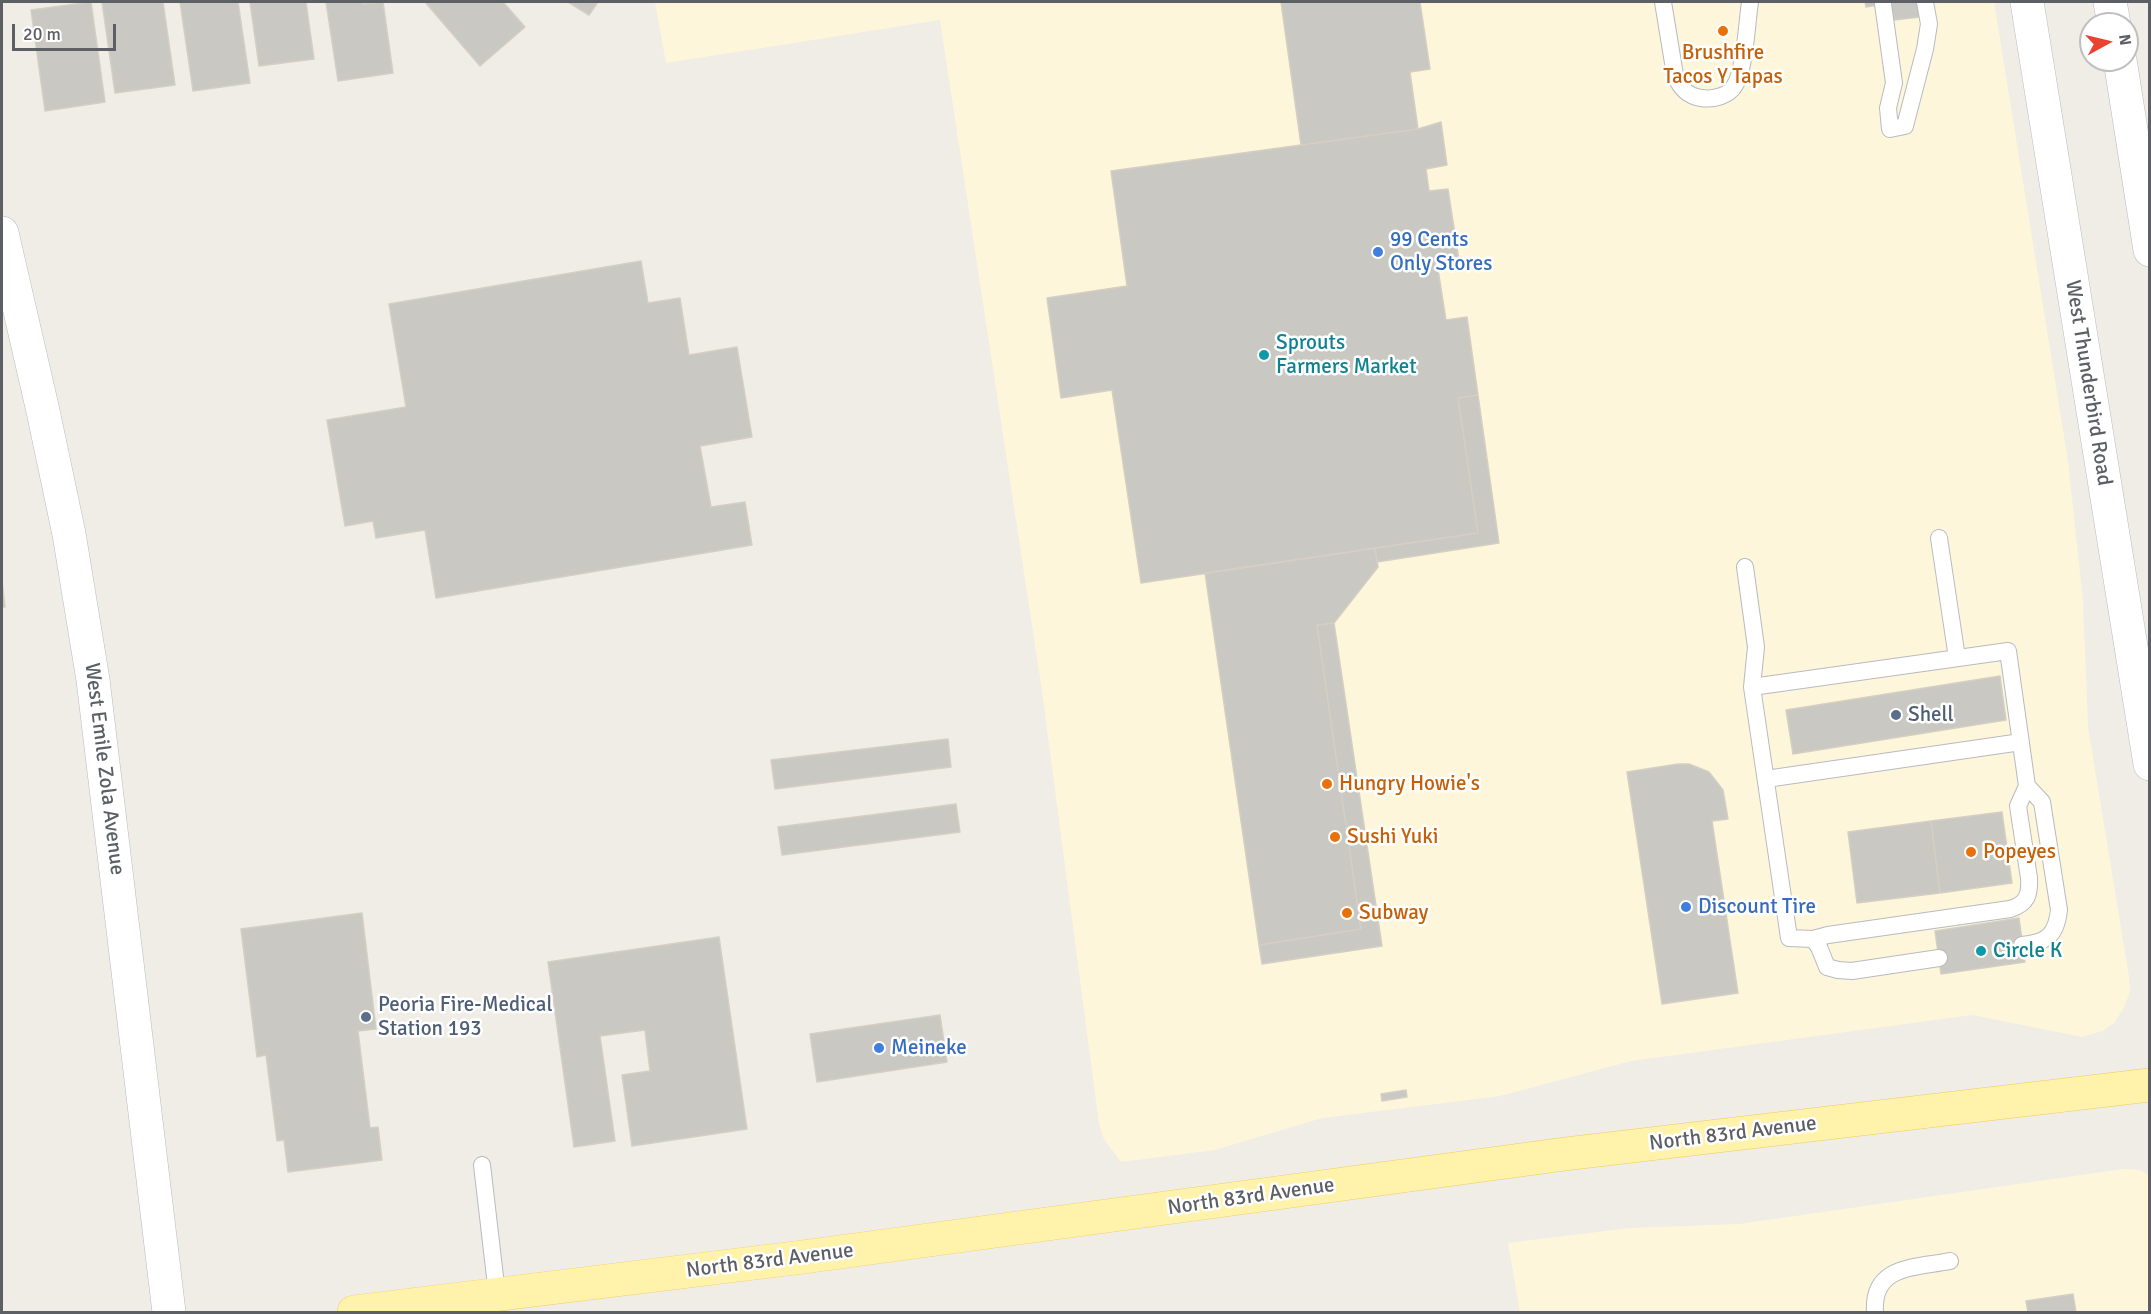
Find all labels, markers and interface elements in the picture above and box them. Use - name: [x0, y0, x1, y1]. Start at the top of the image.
- scale bar: [15, 12, 118, 50]
- north arrow: [2079, 12, 2139, 72]
- text: 20 m: [23, 23, 61, 45]
- marker: Brushfire Tacos Y Tapas: [1716, 24, 1730, 38]
- text: N: [2114, 33, 2136, 47]
- place label: Brushfire Tacos Y Tapas: [1663, 40, 1783, 90]
- place label: 99 Cents Only Stores: [1390, 227, 1492, 277]
- marker: 99 Cents Only Stores: [1371, 245, 1385, 259]
- street label: West Thunderbird Road: [2059, 278, 2117, 488]
- place label: Sprouts Farmers Market: [1276, 330, 1417, 380]
- marker: Sprouts Farmers Market: [1257, 348, 1271, 362]
- street label: West Emile Zola Avenue: [78, 662, 130, 876]
- place label: Shell: [1908, 702, 1954, 728]
- marker: Shell: [1889, 708, 1903, 722]
- place label: Hungry Howie's: [1339, 771, 1480, 797]
- marker: Hungry Howie's: [1320, 777, 1334, 791]
- place label: Sushi Yuki: [1347, 824, 1438, 850]
- marker: Sushi Yuki: [1328, 830, 1342, 844]
- place label: Popeyes: [1983, 839, 2056, 865]
- marker: Popeyes: [1964, 845, 1978, 859]
- place label: Discount Tire: [1698, 894, 1816, 920]
- place label: Subway: [1359, 900, 1428, 926]
- marker: Discount Tire: [1679, 900, 1693, 914]
- marker: Subway: [1340, 906, 1354, 920]
- place label: Circle K: [1993, 938, 2062, 964]
- marker: Circle K: [1974, 944, 1988, 958]
- place label: Peoria Fire-Medical Station 193: [378, 992, 553, 1042]
- marker: Peoria Fire-Medical Station 193: [359, 1010, 373, 1024]
- place label: Meineke: [891, 1035, 967, 1061]
- marker: Meineke: [872, 1041, 886, 1055]
- street label: North 83rd Avenue: [1648, 1111, 1818, 1157]
- street label: North 83rd Avenue: [1166, 1173, 1336, 1221]
- street label: North 83rd Avenue: [685, 1238, 855, 1284]

